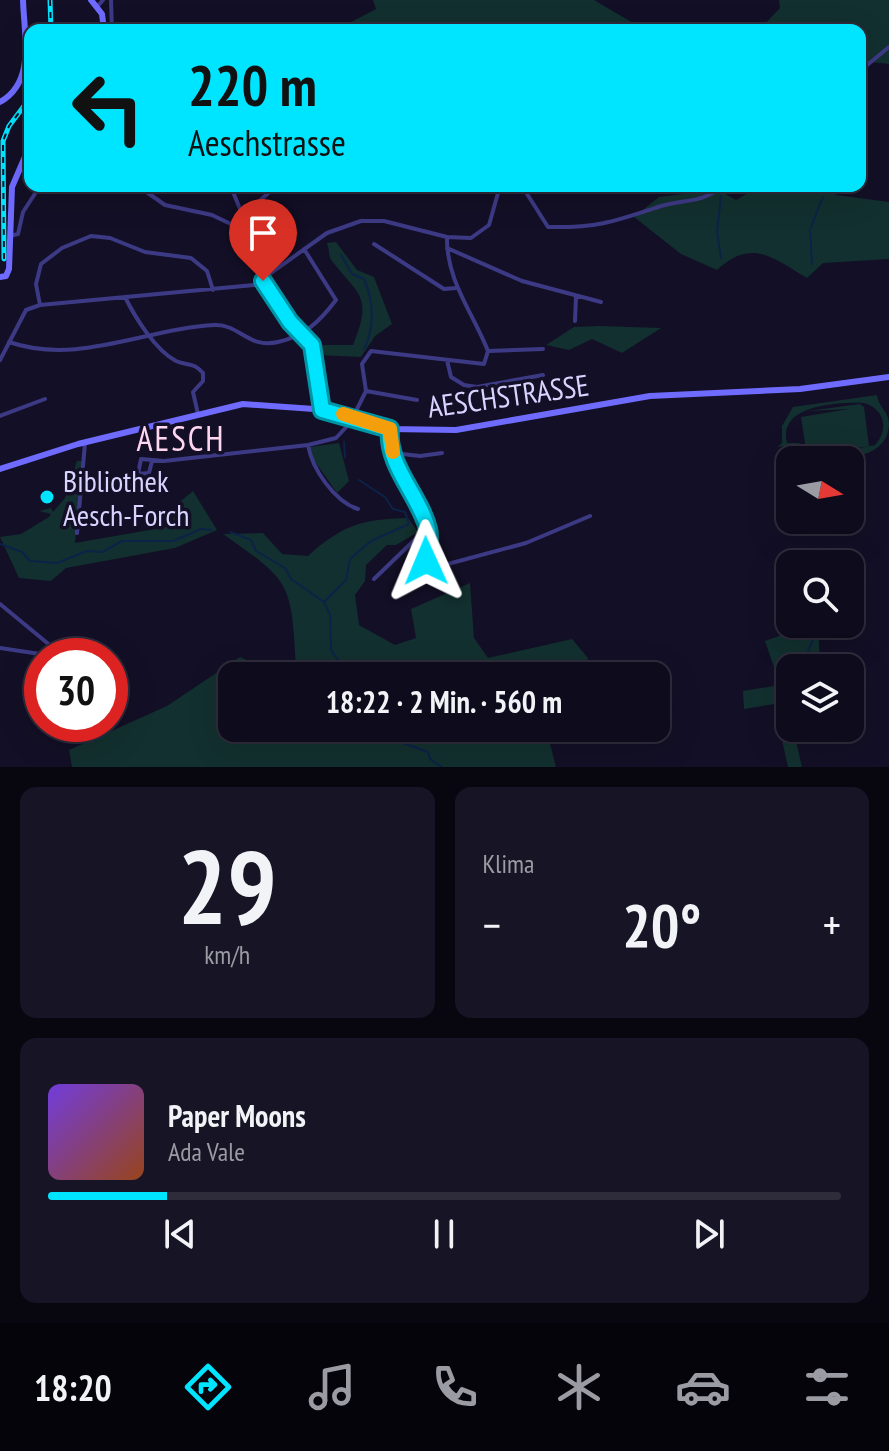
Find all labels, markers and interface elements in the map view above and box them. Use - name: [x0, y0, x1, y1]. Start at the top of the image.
- text: 220 m: [188, 49, 317, 121]
- icon: left: [56, 56, 160, 160]
- text: Aeschstrasse: [188, 119, 346, 166]
- pin: [229, 199, 297, 281]
- icon: arrive: [241, 211, 285, 255]
- street label: AESCHSTRASSE: [425, 364, 591, 426]
- district label: AESCH: [136, 416, 226, 460]
- north arrow: [776, 446, 864, 534]
- map controls: [776, 446, 864, 742]
- place label: Bibliothek Aesch-Forch: [63, 461, 189, 534]
- marker: Bibliothek Aesch-Forch: [38, 488, 56, 506]
- position arrow: [384, 519, 468, 603]
- button: search: [776, 550, 864, 638]
- speed limit sign: 30: [24, 638, 128, 742]
- button: layers: [776, 654, 864, 742]
- text: 18:22 · 2 Min. · 560 m: [326, 682, 562, 721]
- text: 29: [178, 818, 277, 953]
- text: Klima: [483, 847, 534, 880]
- text: 20°: [622, 886, 701, 964]
- text: −: [483, 896, 501, 953]
- text: +: [823, 896, 841, 953]
- text: km/h: [204, 938, 250, 971]
- text: Paper Moons: [168, 1096, 306, 1135]
- text: Ada Vale: [168, 1135, 245, 1168]
- icon: previous: [158, 1212, 202, 1256]
- icon: pause: [422, 1212, 466, 1256]
- icon: next: [687, 1212, 731, 1256]
- icon: directions: [180, 1359, 236, 1415]
- icon: music: [304, 1359, 360, 1415]
- icon: phone: [427, 1359, 483, 1415]
- icon: climate: [551, 1359, 607, 1415]
- icon: car: [675, 1359, 731, 1415]
- icon: filters: [799, 1359, 855, 1415]
- text: 18:20: [34, 1364, 112, 1411]

